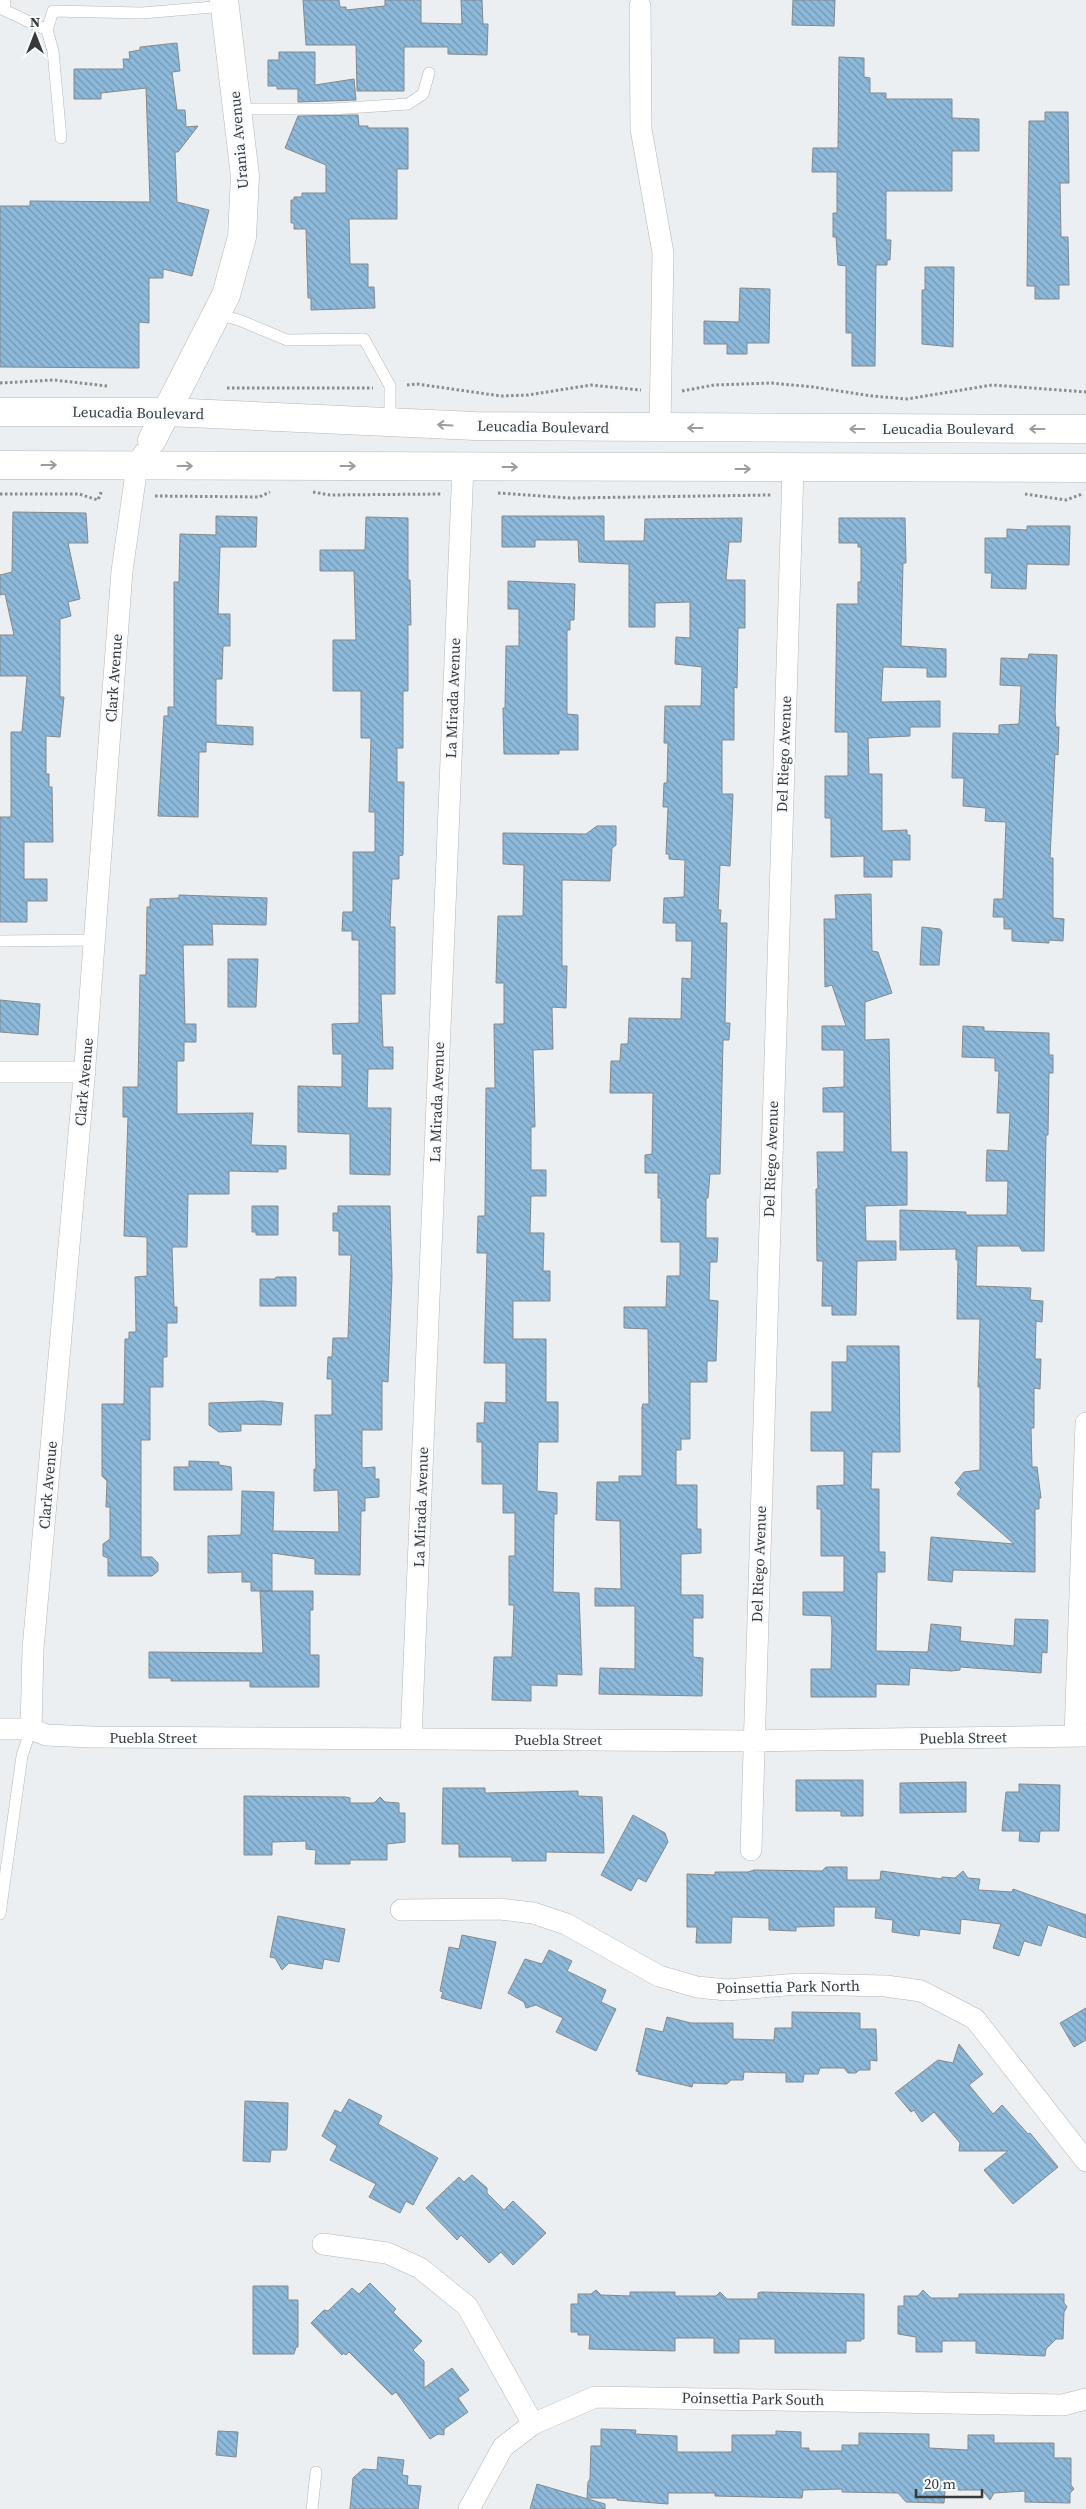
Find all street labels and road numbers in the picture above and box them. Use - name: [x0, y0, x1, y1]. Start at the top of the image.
- street label: Urania Avenue: [224, 90, 253, 190]
- street label: Leucadia Boulevard: [72, 401, 205, 424]
- street label: Leucadia Boulevard: [477, 415, 610, 438]
- street label: Leucadia Boulevard: [882, 418, 1015, 439]
- street label: Clark Avenue: [100, 633, 127, 723]
- street label: La Mirada Avenue: [440, 637, 465, 759]
- street label: Del Riego Avenue: [771, 695, 796, 813]
- street label: Clark Avenue: [69, 1037, 98, 1127]
- street label: La Mirada Avenue: [424, 1041, 449, 1163]
- street label: Del Riego Avenue: [758, 1100, 783, 1218]
- street label: Clark Avenue: [33, 1440, 62, 1530]
- street label: La Mirada Avenue: [408, 1446, 433, 1568]
- street label: Del Riego Avenue: [746, 1505, 771, 1623]
- street label: Puebla Street: [919, 1726, 1007, 1749]
- street label: Puebla Street: [109, 1727, 197, 1748]
- street label: Puebla Street: [514, 1729, 602, 1750]
- street label: Poinsettia Park North: [716, 1975, 860, 1998]
- street label: Poinsettia Park South: [682, 2387, 825, 2410]

